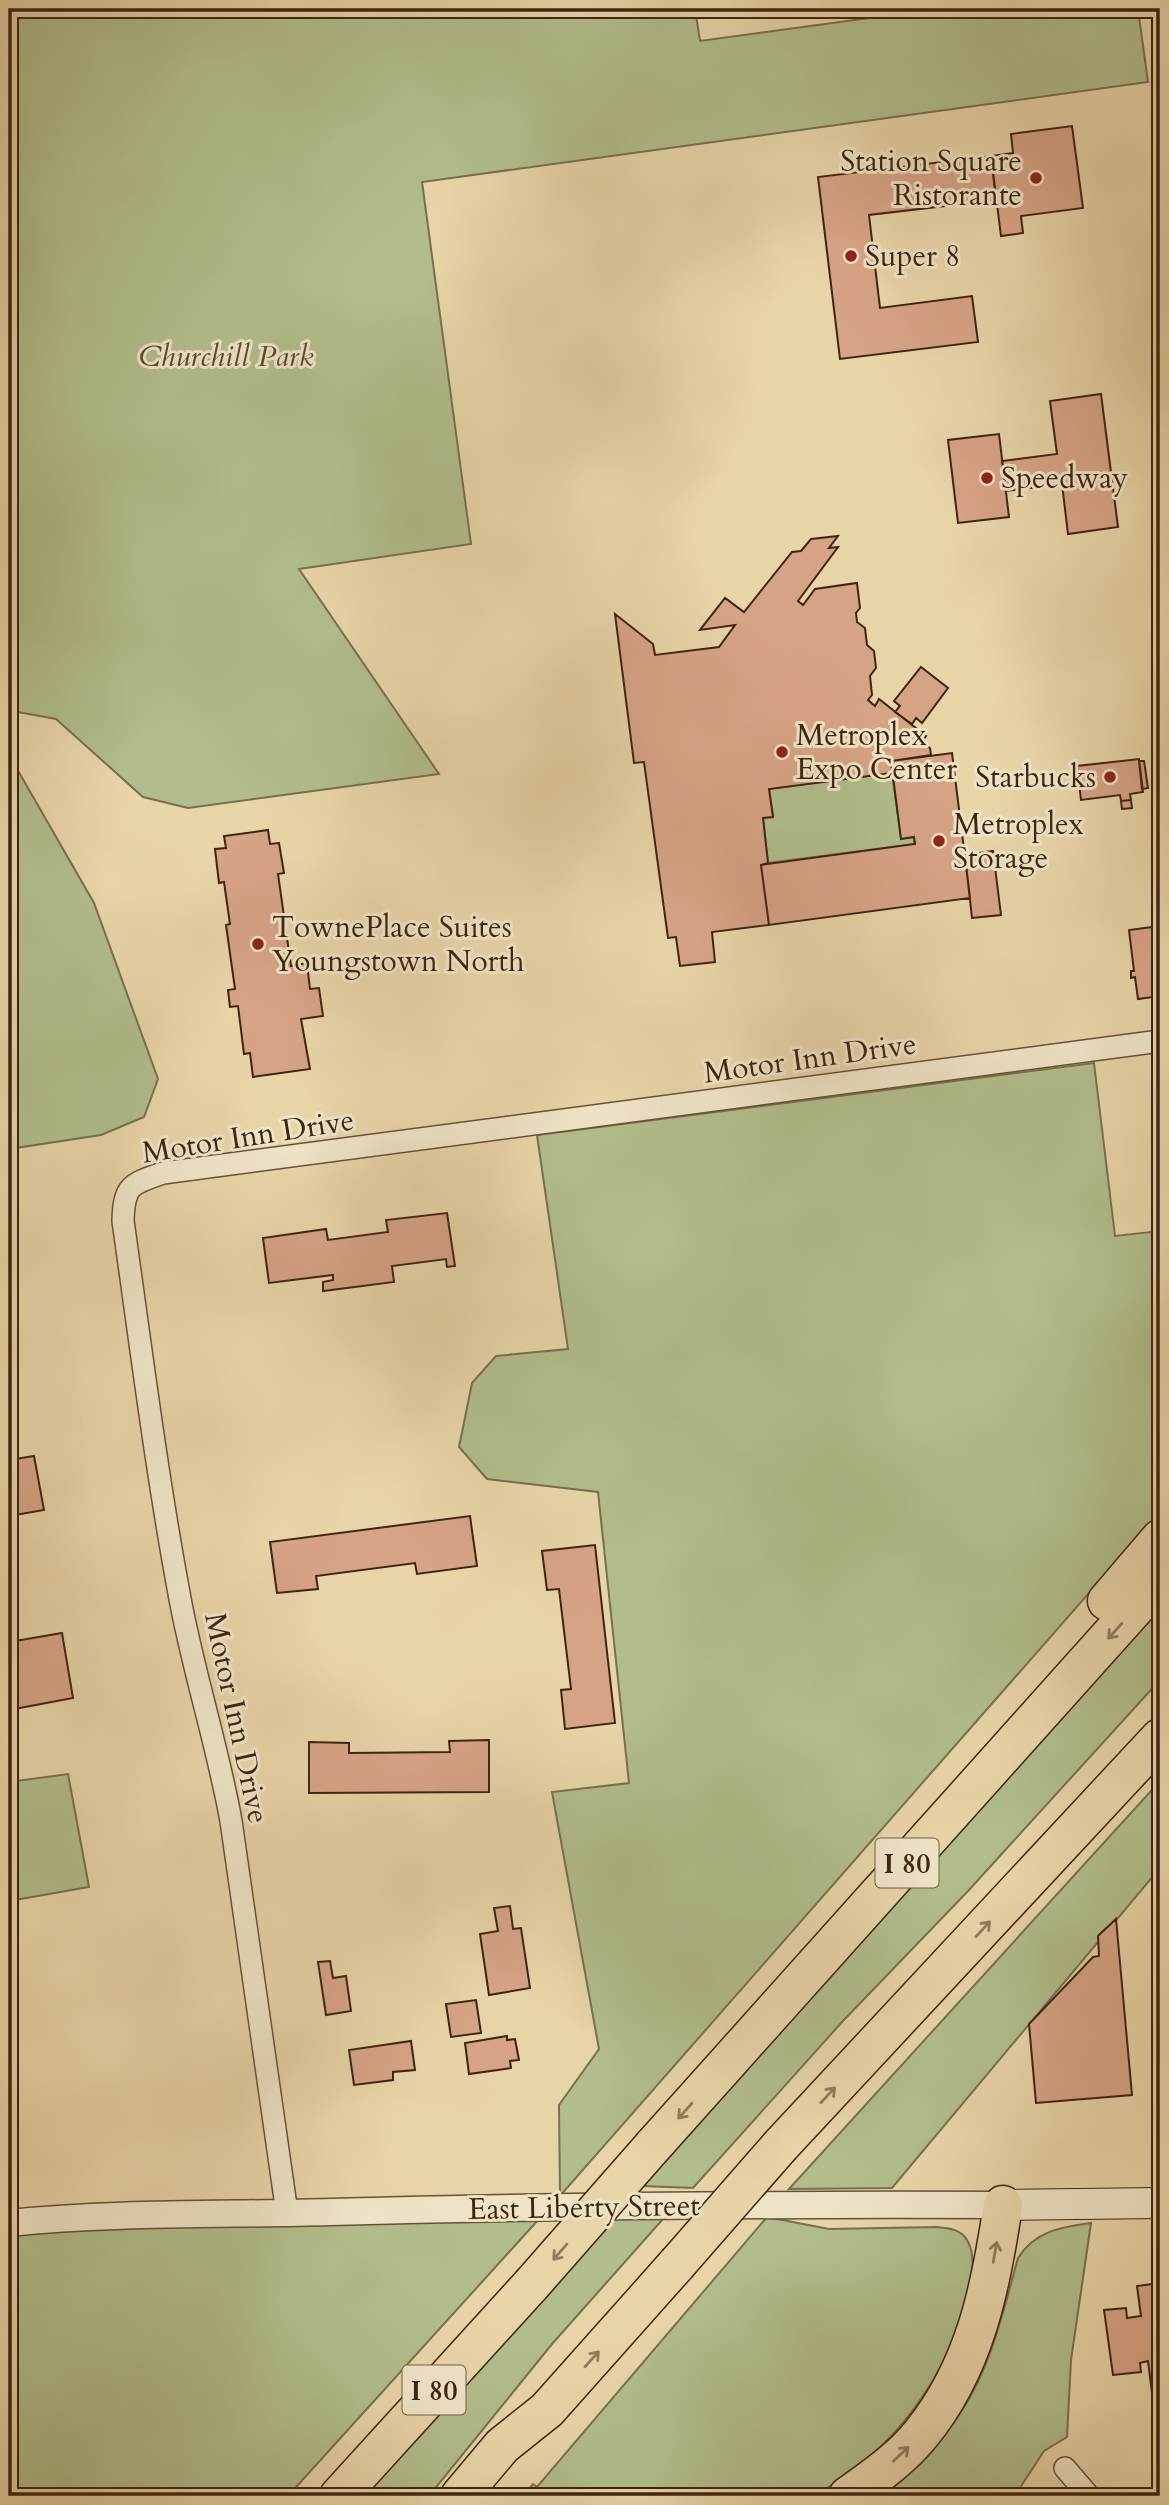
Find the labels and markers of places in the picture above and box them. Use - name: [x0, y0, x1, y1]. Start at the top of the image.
- place label: Station Square Ristorante: [840, 141, 1022, 216]
- marker: Station Square Ristorante: [1028, 170, 1044, 186]
- place label: Super 8: [865, 236, 960, 277]
- marker: Super 8: [843, 248, 859, 264]
- place label: Speedway: [1001, 458, 1128, 499]
- marker: Speedway: [979, 470, 995, 486]
- place label: Metroplex Expo Center: [796, 715, 957, 790]
- marker: Metroplex Expo Center: [774, 744, 790, 760]
- place label: Starbucks: [975, 757, 1096, 798]
- marker: Starbucks: [1102, 769, 1118, 785]
- place label: Metroplex Storage: [953, 804, 1084, 879]
- marker: Metroplex Storage: [931, 833, 947, 849]
- place label: TownePlace Suites Youngstown North: [272, 907, 525, 982]
- marker: TownePlace Suites Youngstown North: [250, 936, 266, 952]

